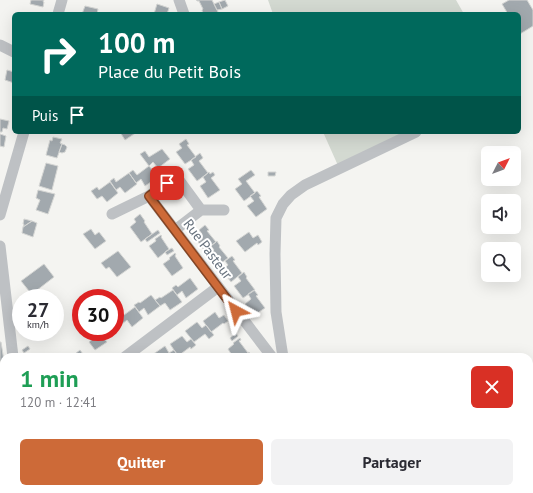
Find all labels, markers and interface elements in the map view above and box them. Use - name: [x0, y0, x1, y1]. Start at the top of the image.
- text: 100 m: [98, 24, 175, 61]
- icon: right: [32, 28, 84, 80]
- text: Place du Petit Bois: [98, 60, 241, 83]
- icon: arrive: [66, 104, 88, 126]
- text: Puis: [32, 106, 58, 125]
- north arrow: [481, 146, 521, 186]
- map controls: [481, 146, 521, 282]
- pin: [150, 166, 184, 200]
- icon: arrive: [156, 172, 178, 194]
- button: sound: [481, 194, 521, 234]
- street label: Rue Pasteur: [180, 215, 237, 283]
- button: search: [481, 242, 521, 282]
- speed limit sign: 30: [72, 289, 124, 341]
- position arrow: [215, 290, 257, 332]
- text: 27: [27, 297, 49, 323]
- text: km/h: [27, 318, 49, 331]
- text: 1 min: [20, 363, 79, 394]
- button: close: [471, 366, 513, 408]
- text: 120 m · 12:41: [20, 394, 97, 411]
- button: Quitter: [20, 439, 263, 485]
- button: Partager: [271, 439, 513, 485]

